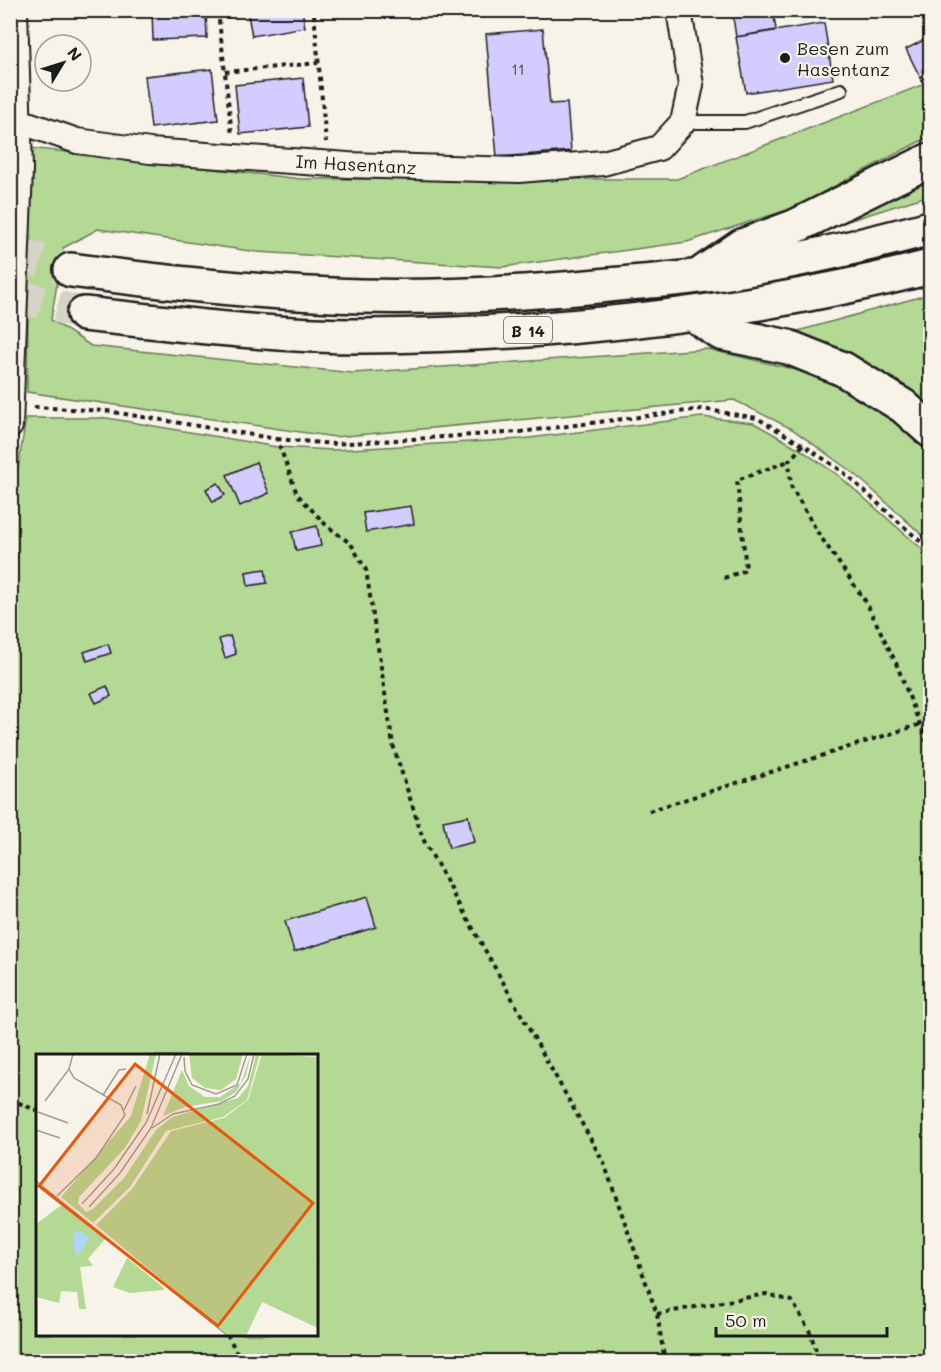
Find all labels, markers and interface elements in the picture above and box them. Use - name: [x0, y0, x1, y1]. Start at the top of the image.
- north arrow: [33, 33, 93, 93]
- place label: Besen zum Hasentanz: [797, 36, 890, 81]
- text: N: [63, 42, 87, 65]
- marker: Besen zum Hasentanz: [778, 51, 792, 65]
- house number: 11: [511, 59, 525, 79]
- street label: Im Hasentanz: [295, 149, 417, 179]
- road number: B 14: [504, 317, 552, 343]
- inset map: [36, 1054, 318, 1336]
- scale bar: [716, 1300, 887, 1338]
- text: 50 m: [725, 1308, 767, 1332]

